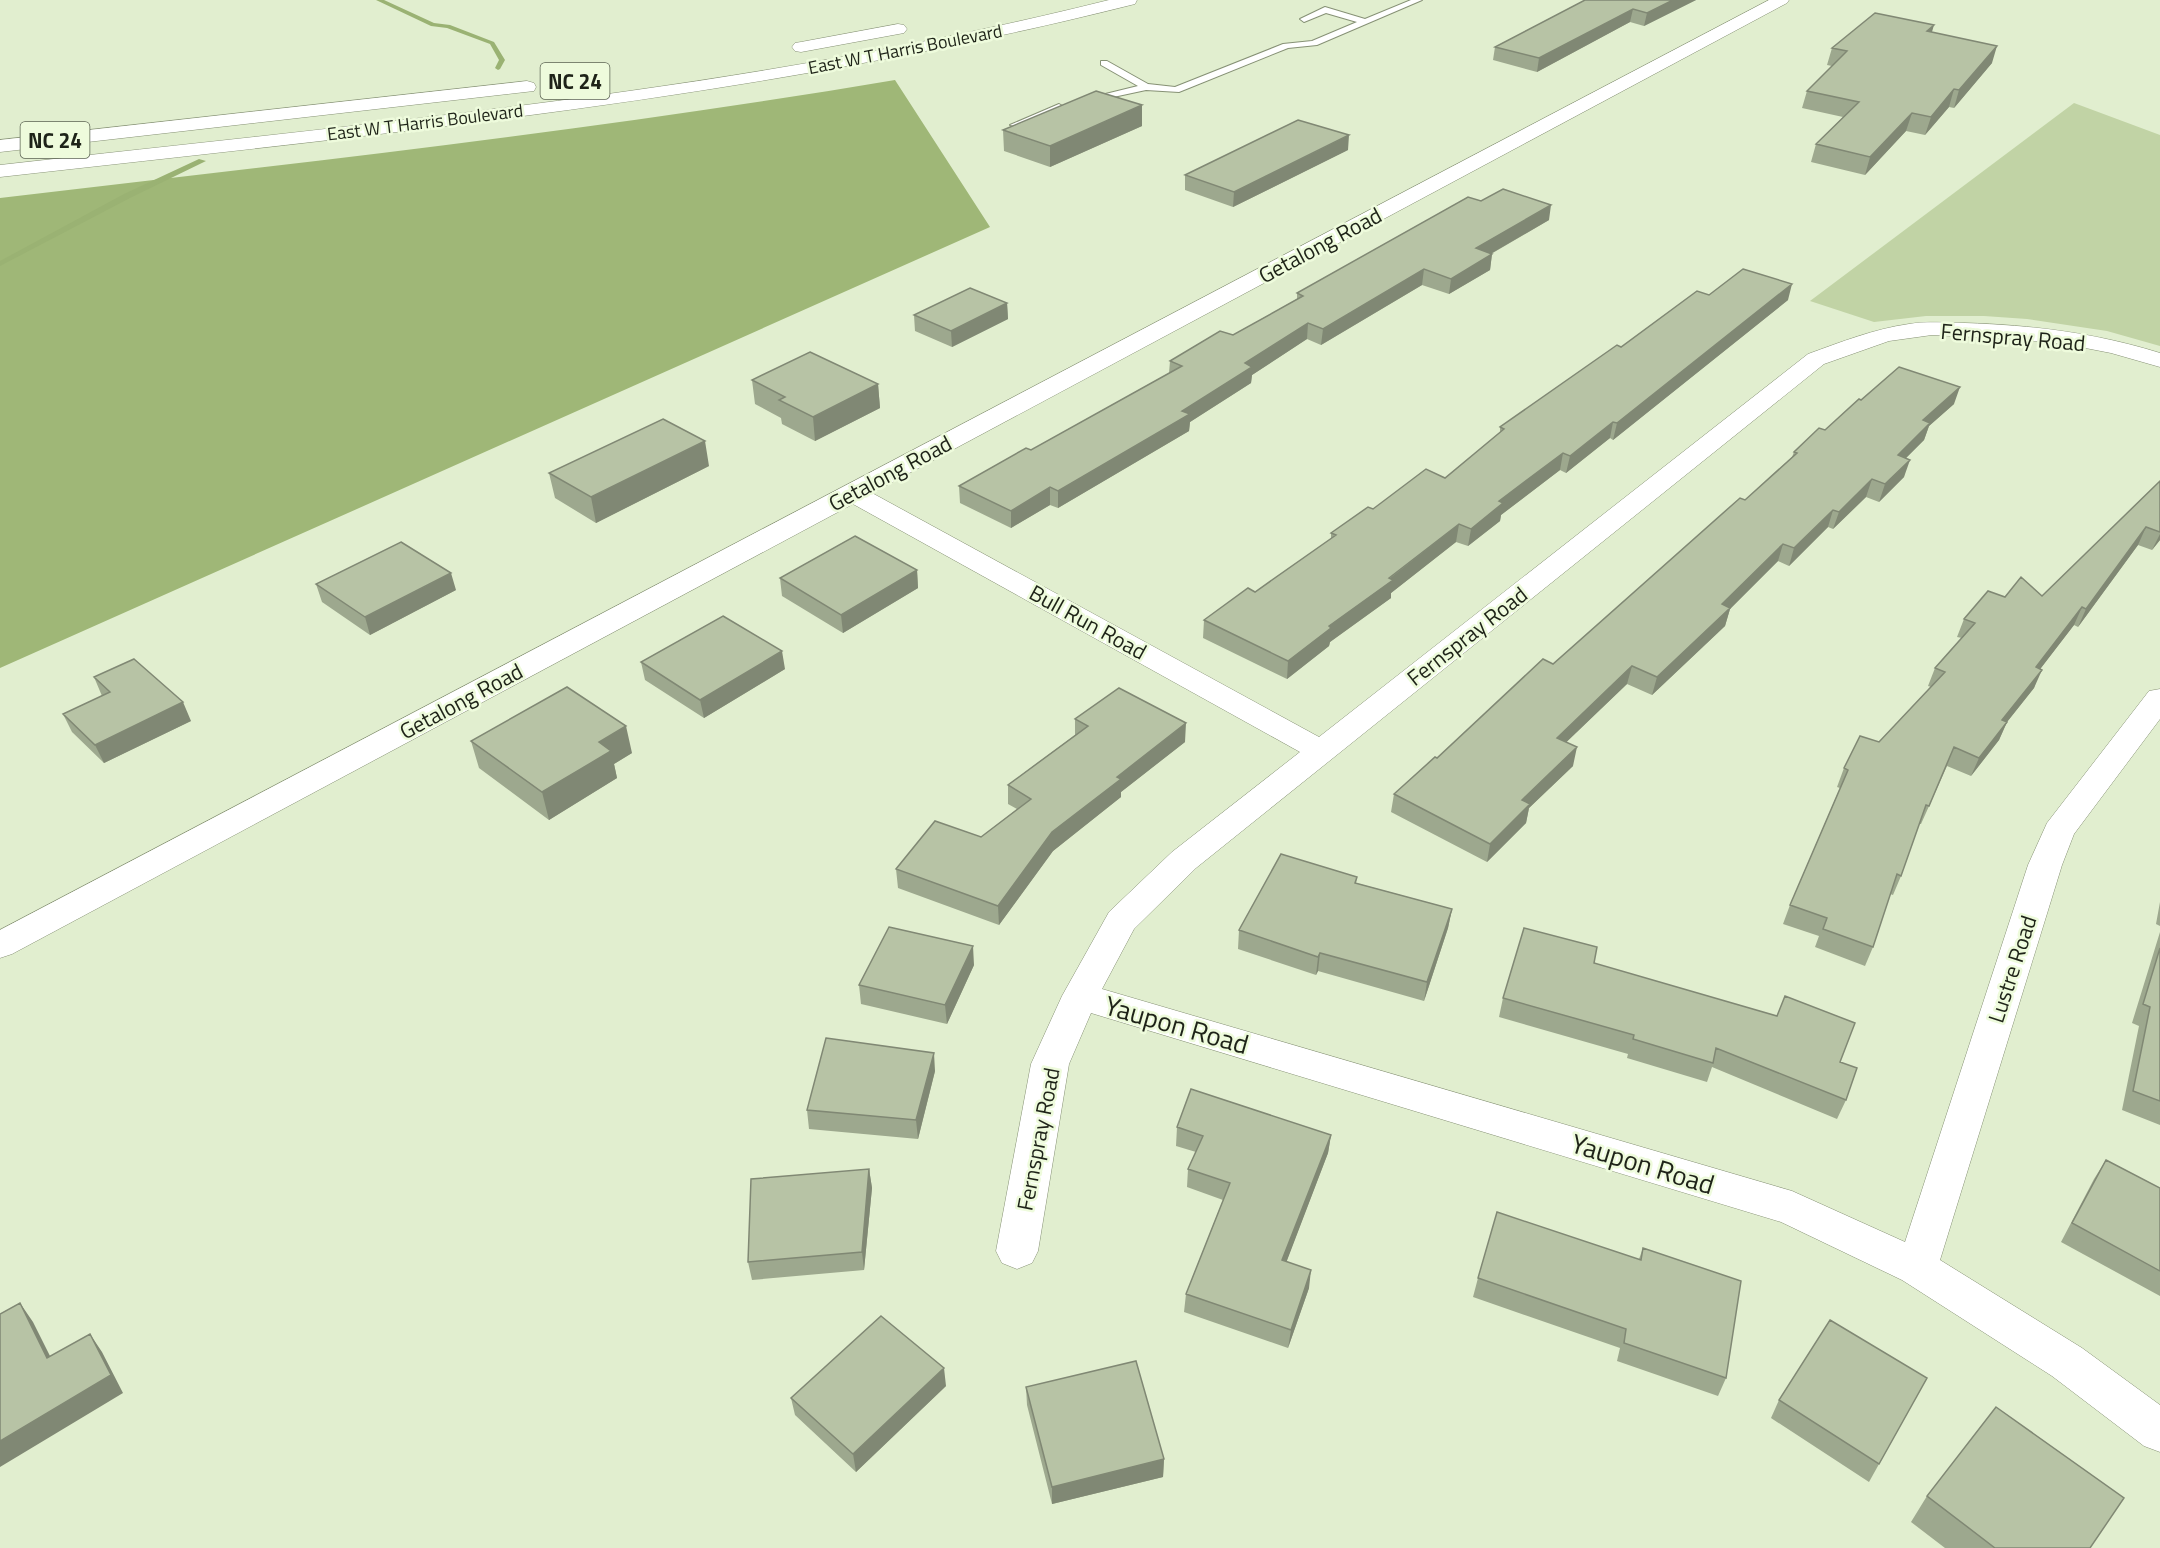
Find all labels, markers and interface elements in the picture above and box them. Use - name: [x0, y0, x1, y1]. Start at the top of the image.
- street label: East W T Harris Boulevard: [806, 17, 1004, 81]
- road number: NC 24: [540, 63, 610, 99]
- street label: East W T Harris Boulevard: [326, 97, 524, 147]
- road number: NC 24: [20, 122, 90, 158]
- street label: Getalong Road: [1252, 198, 1388, 292]
- street label: Fernspray Road: [1939, 314, 2087, 360]
- street label: Getalong Road: [822, 426, 958, 520]
- street label: Bull Run Road: [1023, 576, 1153, 668]
- street label: Fernspray Road: [1399, 578, 1535, 694]
- street label: Getalong Road: [393, 654, 529, 748]
- street label: Lustre Road: [1979, 911, 2045, 1027]
- street label: Yaupon Road: [1100, 984, 1254, 1064]
- street label: Fernspray Road: [1007, 1065, 1069, 1213]
- street label: Yaupon Road: [1566, 1122, 1720, 1204]

